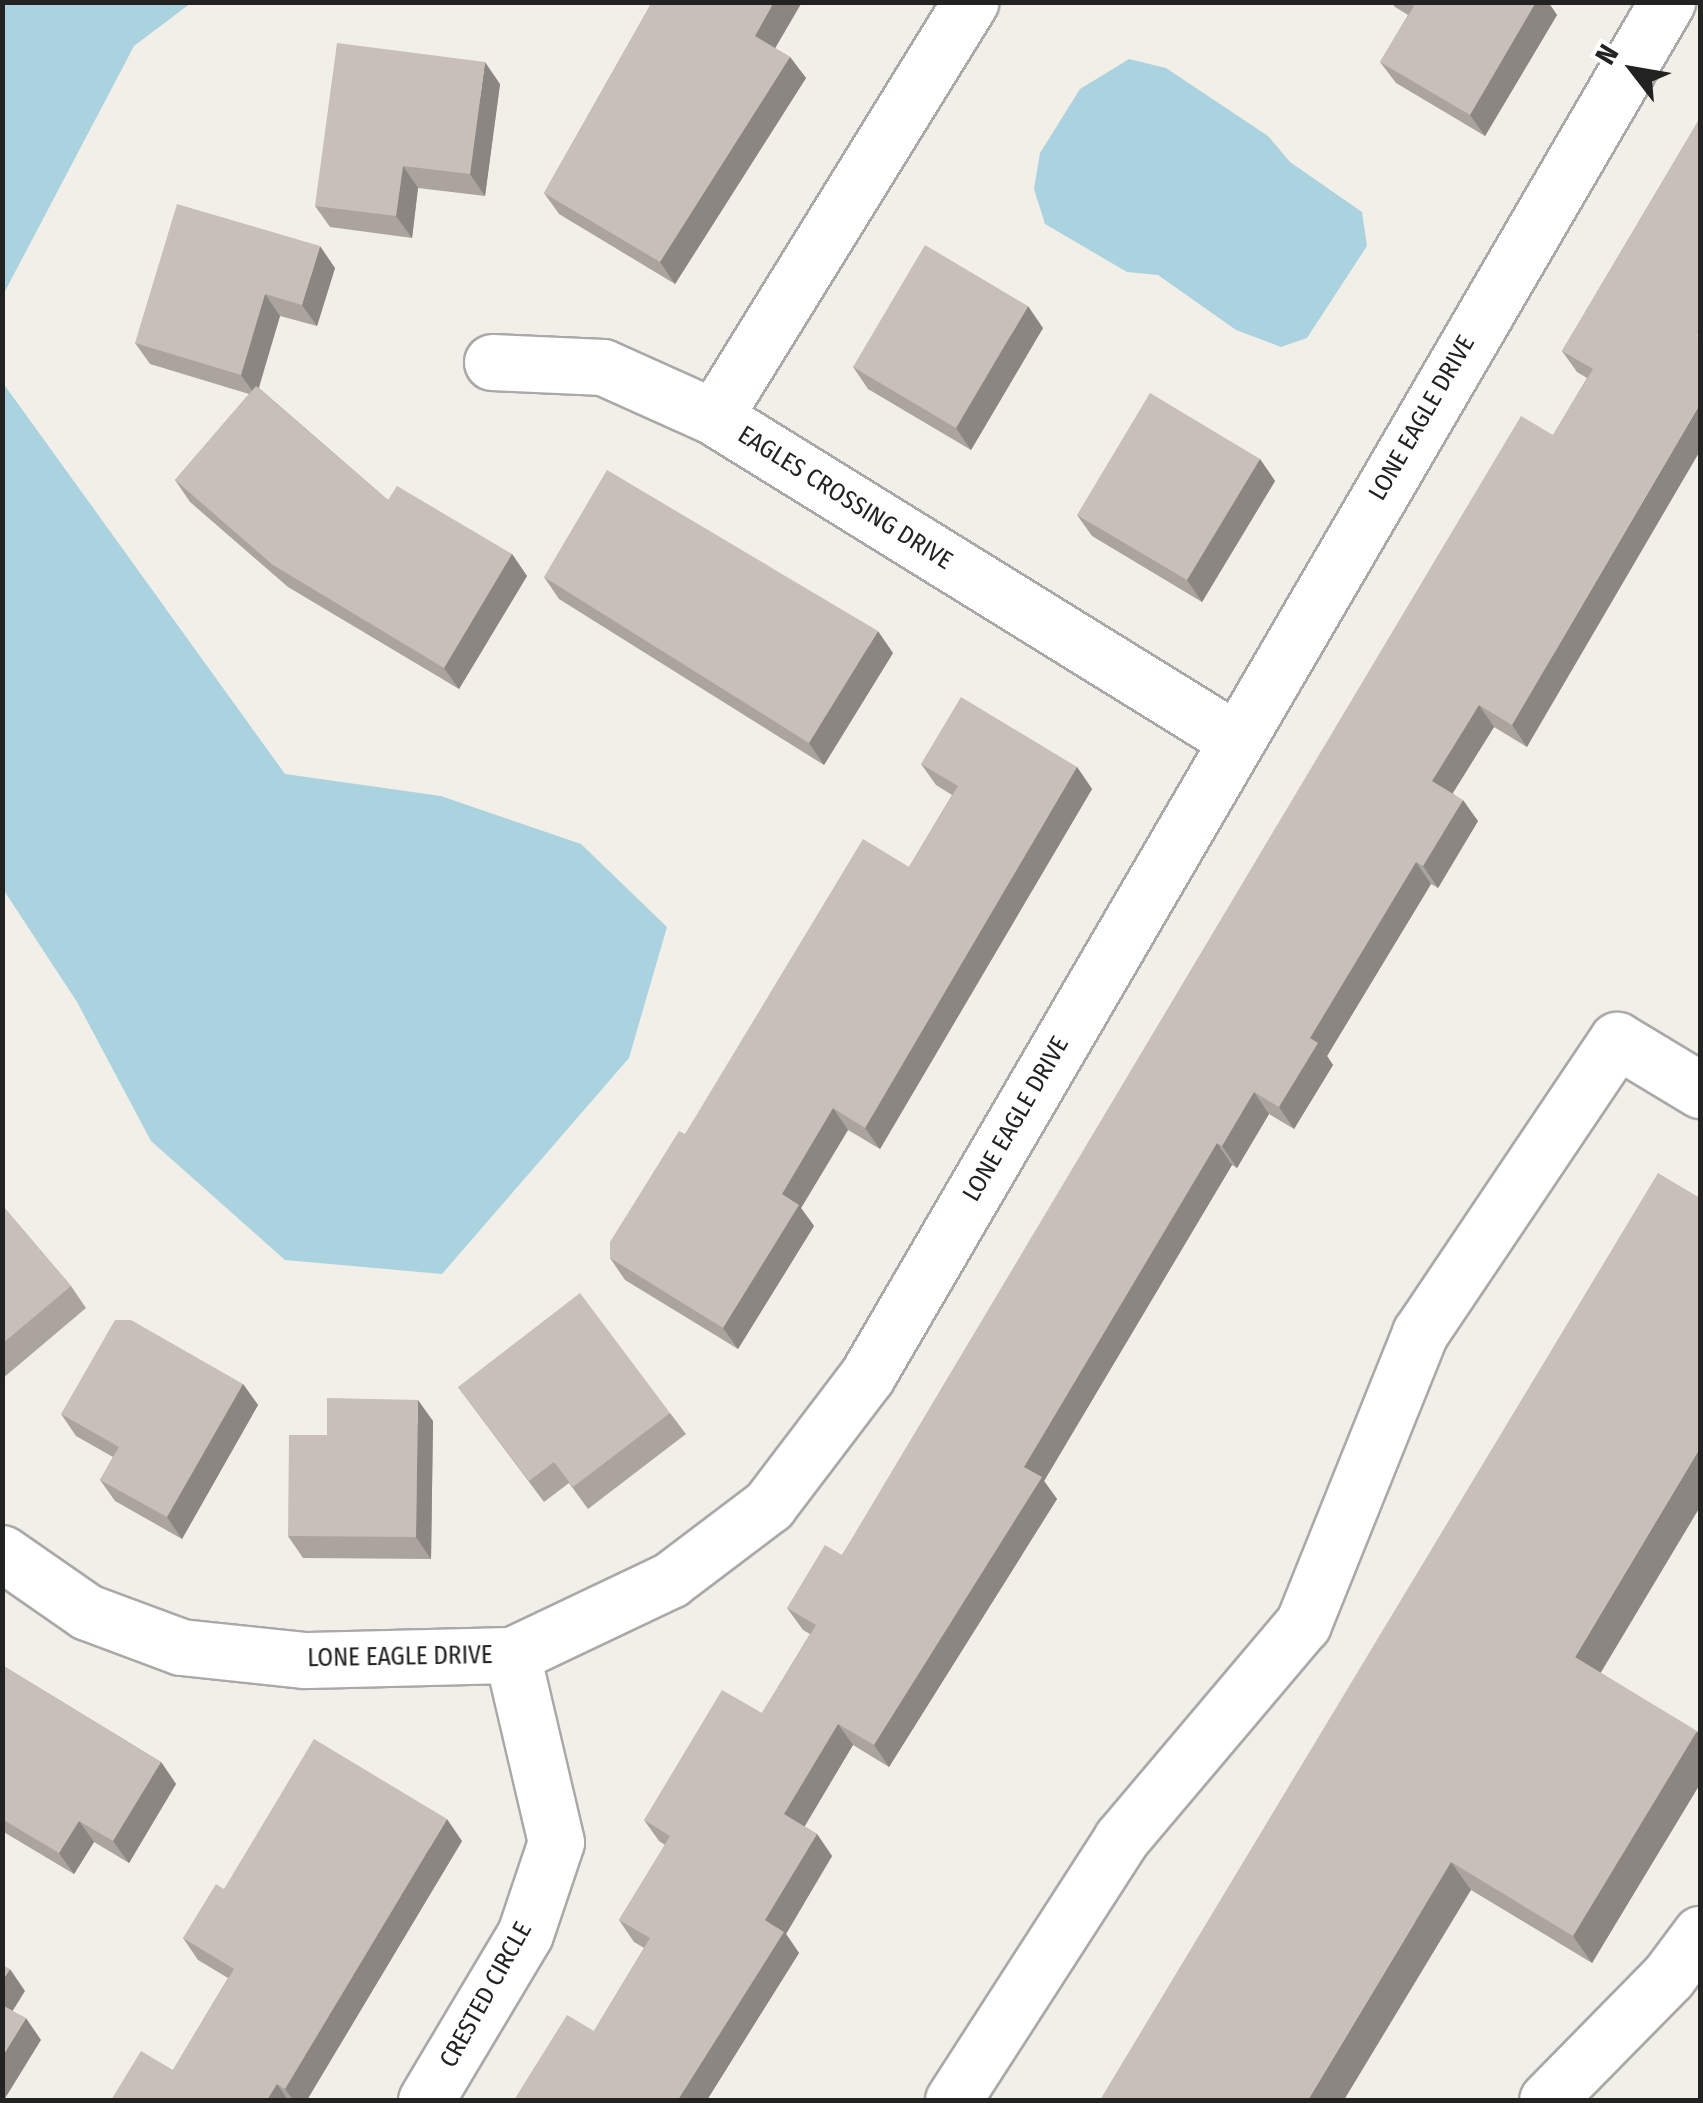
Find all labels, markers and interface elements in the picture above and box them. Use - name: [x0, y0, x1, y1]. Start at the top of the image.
- north arrow: [1583, 20, 1683, 120]
- text: N: [1588, 39, 1625, 70]
- street label: LONE EAGLE DRIVE: [1363, 330, 1481, 506]
- street label: EAGLES CROSSING DRIVE: [732, 420, 958, 576]
- street label: LONE EAGLE DRIVE: [957, 1031, 1075, 1207]
- street label: LONE EAGLE DRIVE: [307, 1640, 493, 1674]
- street label: CRESTED CIRCLE: [434, 1917, 538, 2073]

